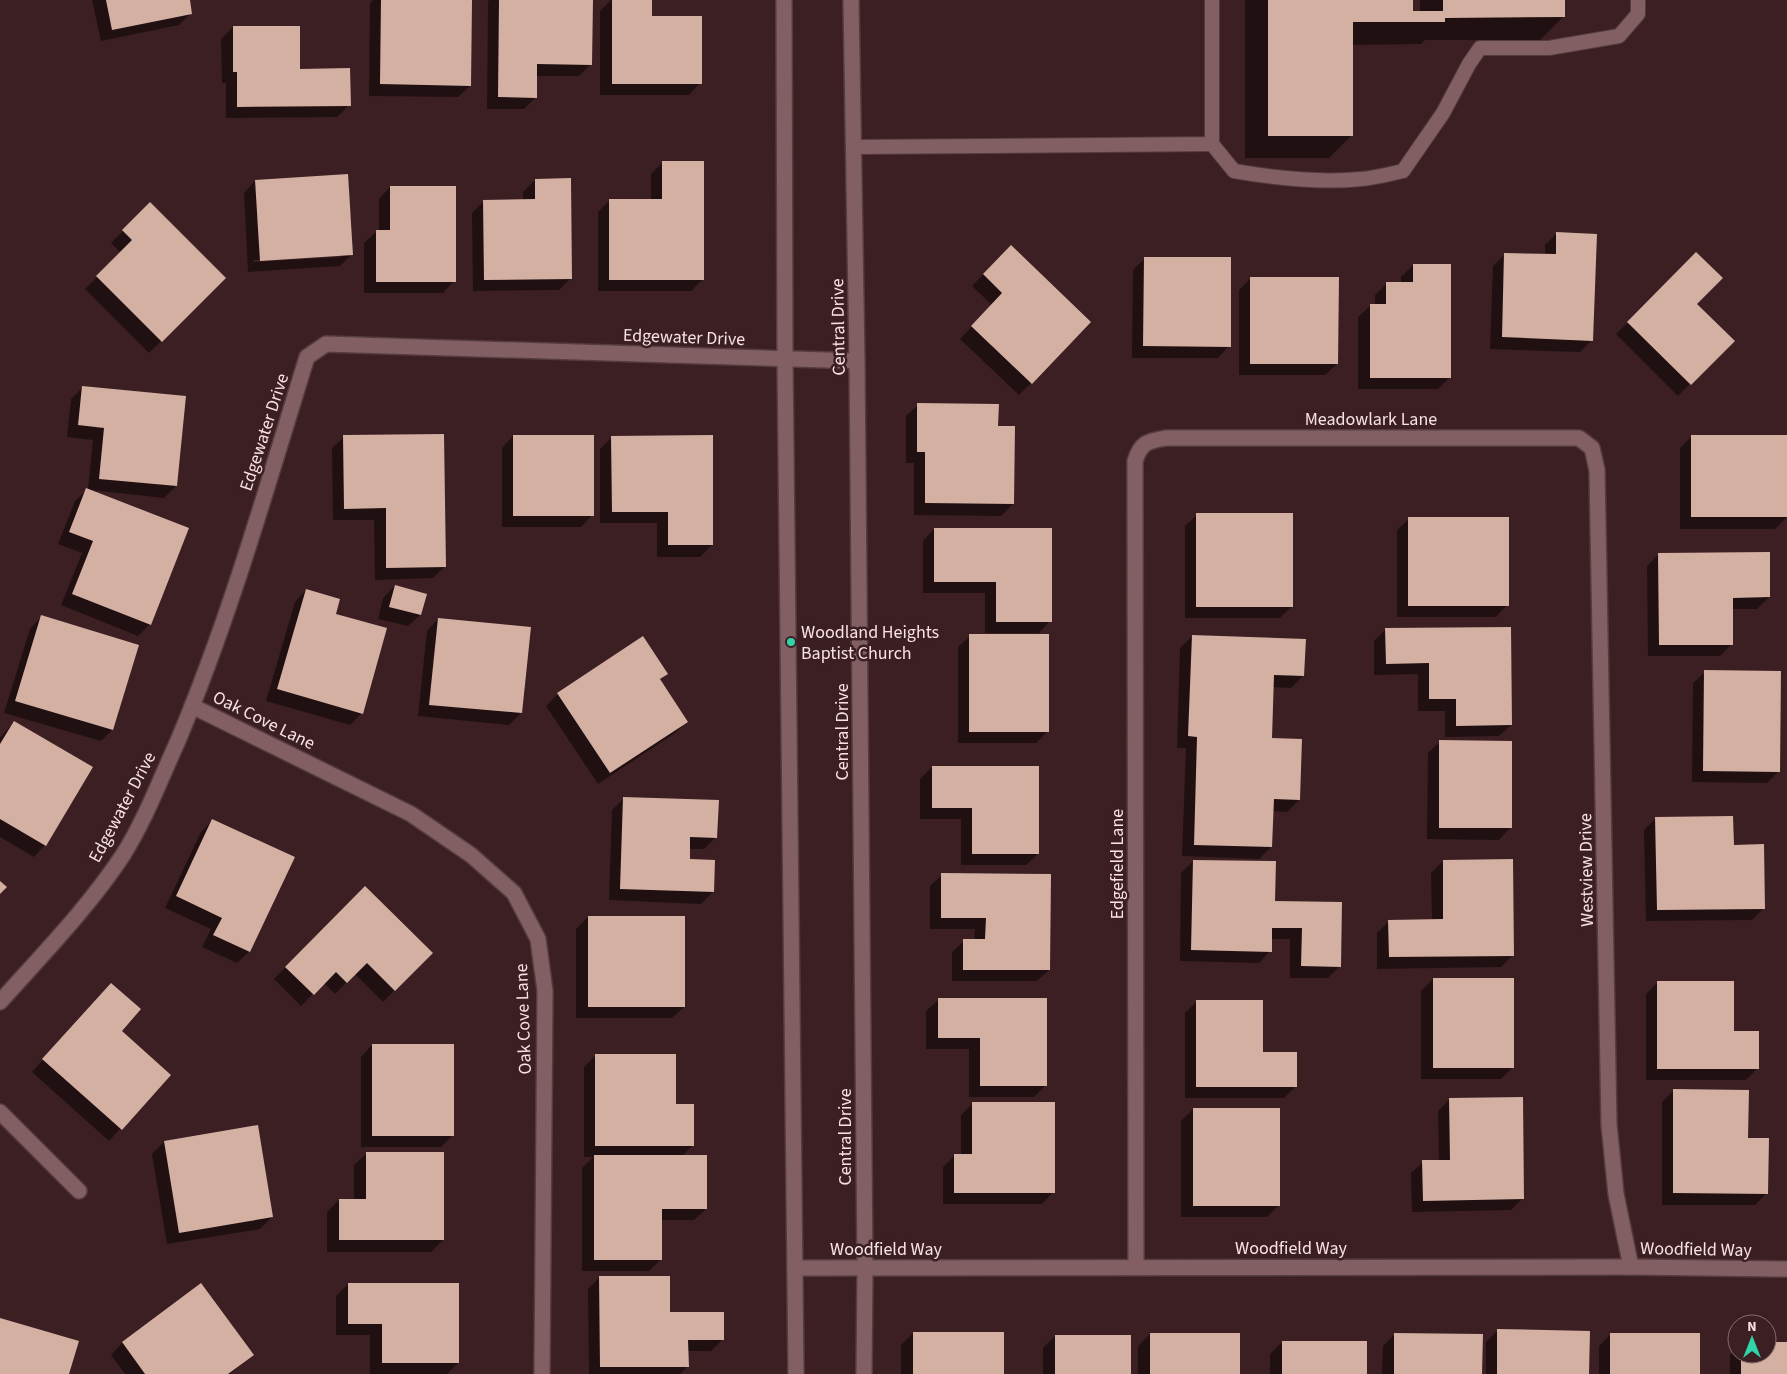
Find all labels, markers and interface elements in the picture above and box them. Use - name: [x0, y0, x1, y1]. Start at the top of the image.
- street label: Central Drive: [825, 278, 852, 376]
- street label: Edgewater Drive: [622, 323, 746, 352]
- street label: Edgewater Drive: [234, 370, 295, 494]
- street label: Meadowlark Lane: [1305, 407, 1437, 432]
- place label: Woodland Heights Baptist Church: [801, 620, 939, 666]
- marker: Woodland Heights Baptist Church: [785, 636, 797, 648]
- street label: Central Drive: [830, 683, 855, 781]
- street label: Oak Cove Lane: [208, 685, 319, 756]
- street label: Edgewater Drive: [83, 747, 162, 867]
- street label: Edgefield Lane: [1105, 809, 1130, 919]
- street label: Westview Drive: [1573, 813, 1600, 927]
- street label: Oak Cove Lane: [509, 963, 538, 1075]
- street label: Central Drive: [833, 1088, 858, 1186]
- street label: Woodfield Way: [1235, 1236, 1347, 1261]
- street label: Woodfield Way: [1640, 1236, 1753, 1263]
- street label: Woodfield Way: [830, 1237, 942, 1262]
- north arrow: [1727, 1314, 1777, 1364]
- text: N: [1747, 1317, 1757, 1337]

